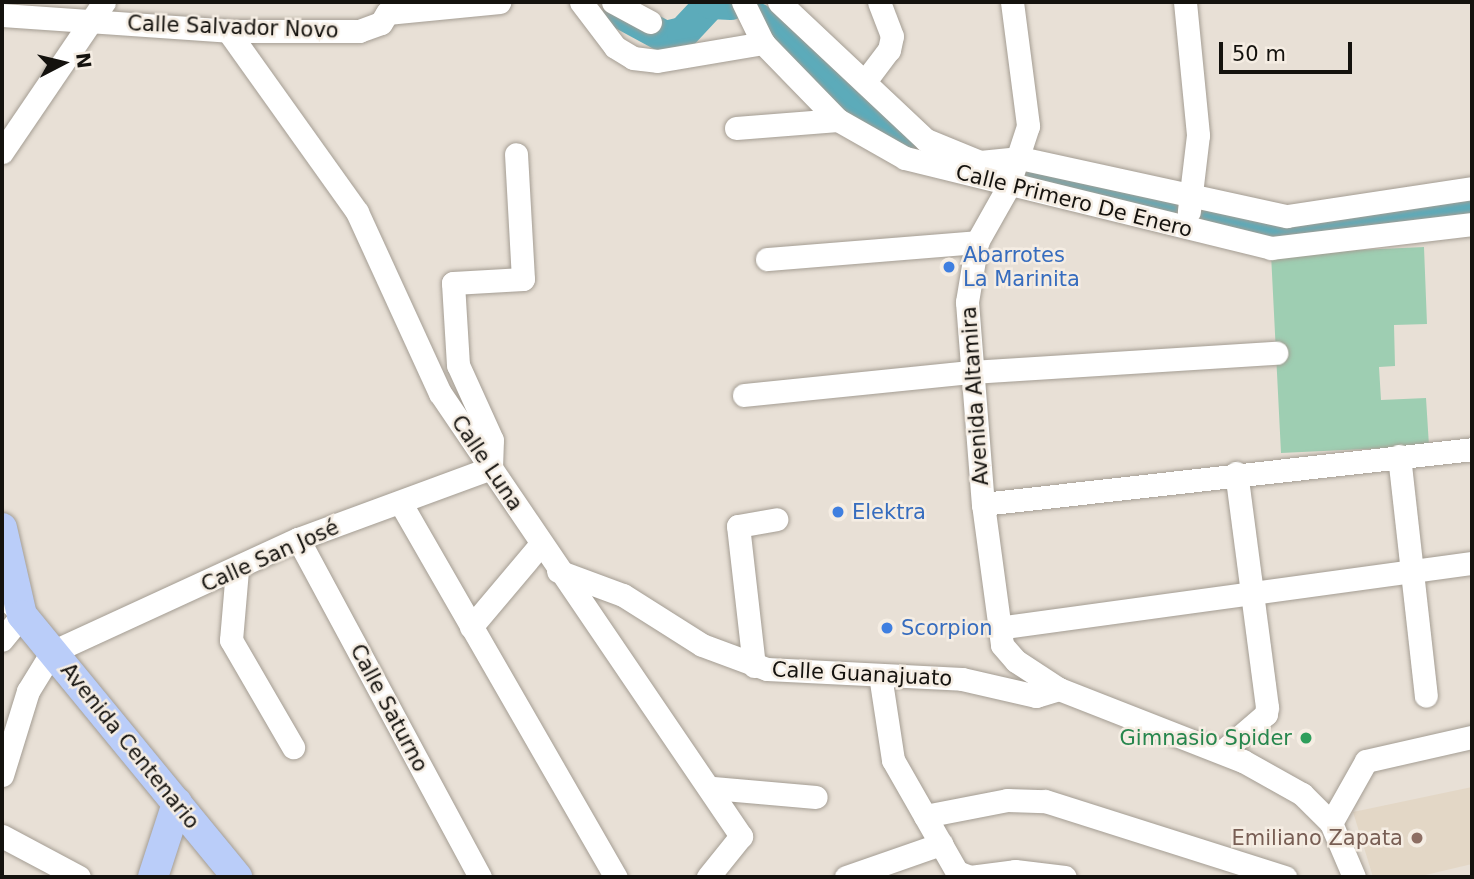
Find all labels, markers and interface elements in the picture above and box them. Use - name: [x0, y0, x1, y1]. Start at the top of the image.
- street label: Calle Salvador Novo: [127, 11, 339, 43]
- north arrow: [28, 28, 98, 98]
- scale bar: [1222, 28, 1355, 72]
- text: 50 m: [1232, 42, 1286, 66]
- text: N: [72, 51, 96, 70]
- street label: Calle Primero De Enero: [953, 159, 1195, 243]
- place label: Abarrotes La Marinita: [963, 242, 1080, 292]
- marker: Abarrotes La Marinita: [941, 259, 957, 275]
- street label: Avenida Altamira: [956, 306, 994, 486]
- street label: Calle Luna: [446, 411, 528, 515]
- place label: Elektra: [852, 499, 926, 525]
- marker: Elektra: [830, 504, 846, 520]
- street label: Calle San José: [197, 514, 343, 598]
- place label: Scorpion: [901, 615, 993, 641]
- marker: Scorpion: [879, 620, 895, 636]
- street label: Calle Saturno: [345, 640, 433, 776]
- street label: Calle Guanajuato: [771, 657, 953, 691]
- street label: Avenida Centenario: [55, 658, 205, 834]
- place label: Gimnasio Spider: [1120, 725, 1292, 751]
- marker: Gimnasio Spider: [1298, 730, 1314, 746]
- place label: Emiliano Zapata: [1232, 825, 1403, 851]
- marker: Emiliano Zapata: [1409, 830, 1425, 846]

